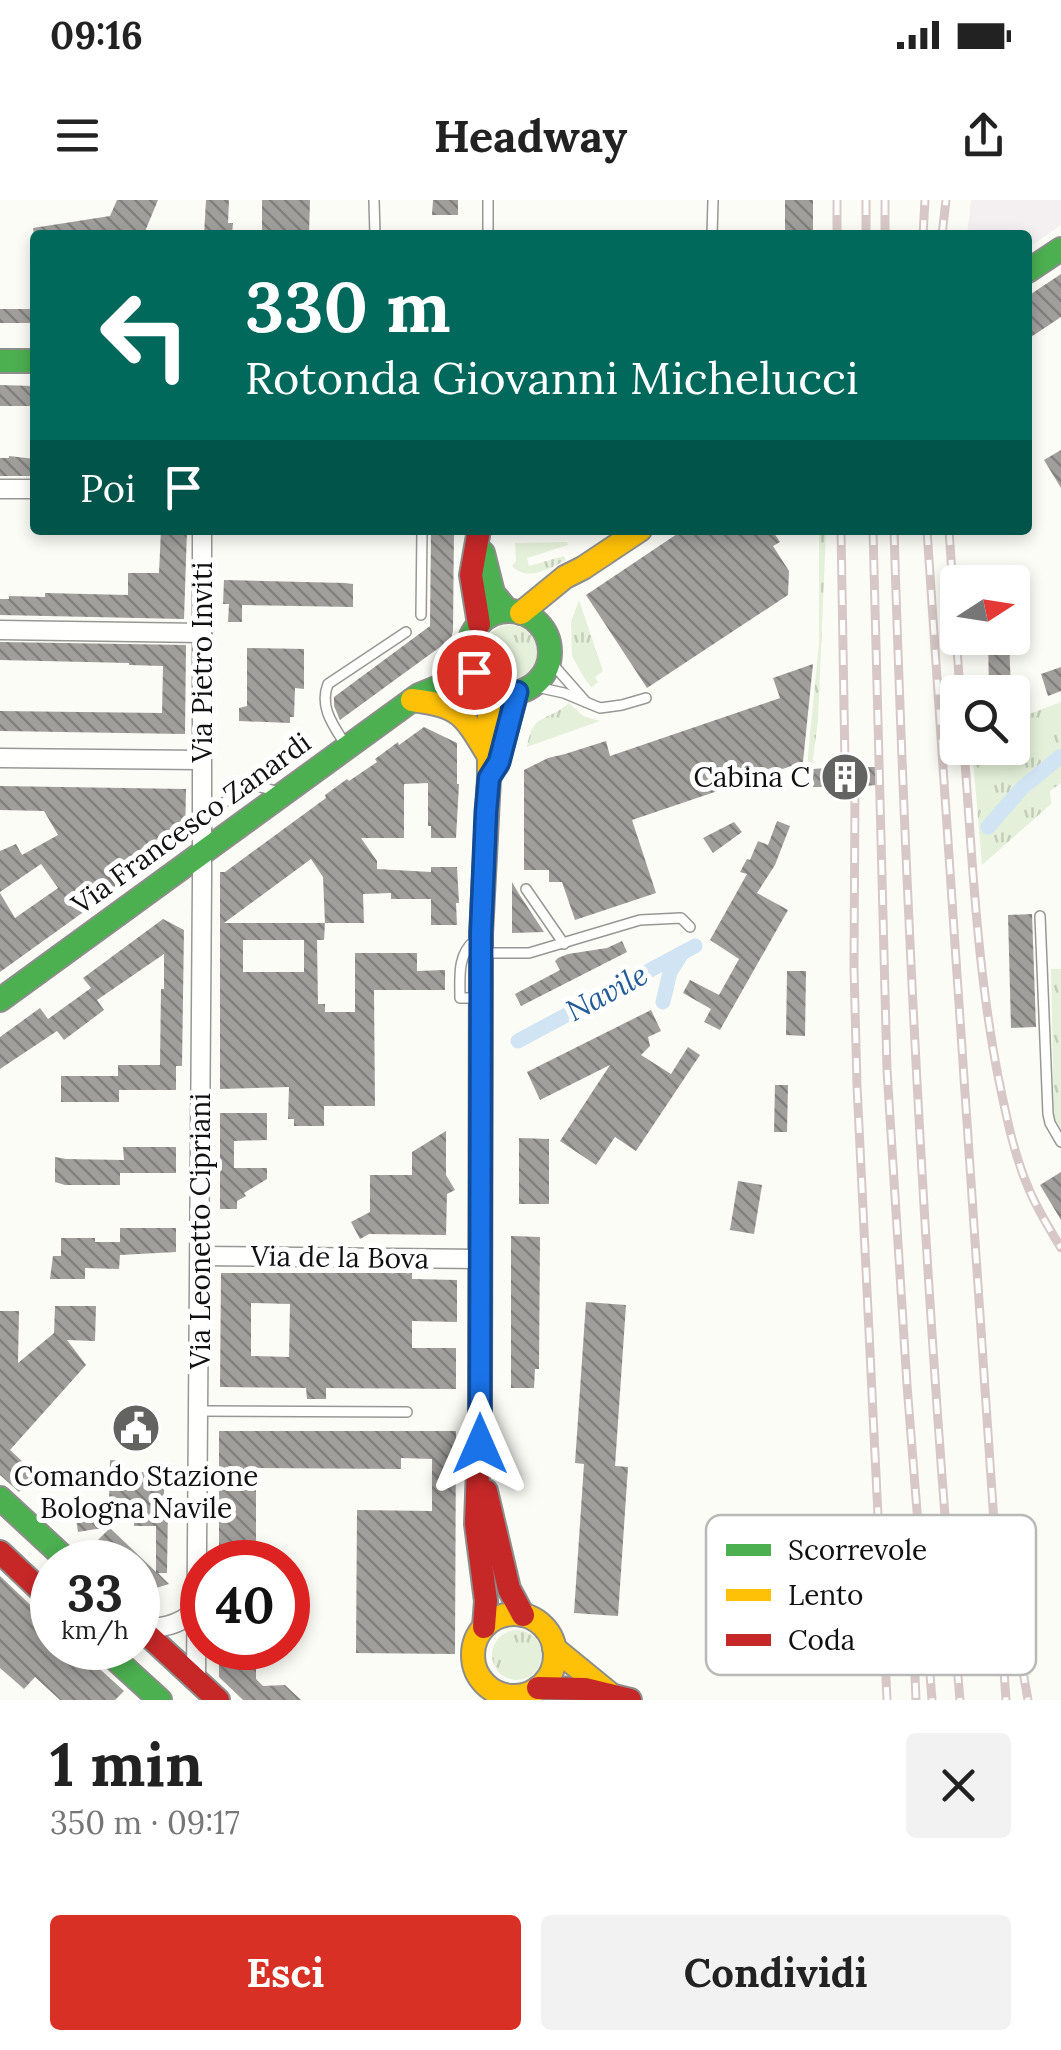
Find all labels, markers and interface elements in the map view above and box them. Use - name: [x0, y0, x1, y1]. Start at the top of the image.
- text: 09:16: [50, 11, 143, 59]
- text: Headway: [434, 107, 627, 164]
- icon: menu: [50, 108, 105, 163]
- icon: share: [956, 108, 1011, 163]
- text: 330 m: [245, 262, 451, 351]
- icon: left: [80, 270, 210, 400]
- text: Rotonda Giovanni Michelucci: [245, 349, 859, 406]
- icon: arrive: [156, 460, 211, 515]
- text: Poi: [80, 464, 136, 512]
- street label: Via Pietro Inviti: [184, 562, 220, 763]
- north arrow: [940, 565, 1030, 655]
- map controls: [940, 565, 1030, 765]
- pin: [432, 630, 517, 715]
- icon: arrive: [447, 645, 502, 700]
- button: search: [940, 675, 1030, 765]
- street label: Via Francesco Zanardi: [64, 724, 318, 922]
- building icon: Cabina C: [819, 751, 871, 803]
- place label: Cabina C: [693, 759, 810, 795]
- water label: Navile: [559, 955, 654, 1029]
- street label: Via Leonetto Cipriani: [182, 1093, 218, 1370]
- street label: Via de la Bova: [250, 1237, 429, 1277]
- position arrow: [428, 1392, 532, 1496]
- public building icon: Comando Stazione Bologna Navile: [110, 1402, 162, 1454]
- place label: Comando Stazione Bologna Navile: [14, 1458, 258, 1526]
- legend: [706, 1515, 1036, 1675]
- text: Scorrevole: [788, 1532, 927, 1568]
- speed limit sign: 40: [180, 1540, 310, 1670]
- text: 33: [67, 1561, 123, 1625]
- text: Lento: [788, 1577, 863, 1613]
- text: km/h: [61, 1614, 129, 1646]
- text: Coda: [788, 1622, 855, 1658]
- text: 1 min: [50, 1726, 203, 1802]
- button: close: [906, 1733, 1011, 1838]
- text: 350 m · 09:17: [50, 1802, 240, 1843]
- button: Esci: [50, 1915, 521, 2030]
- button: Condividi: [541, 1915, 1011, 2030]

